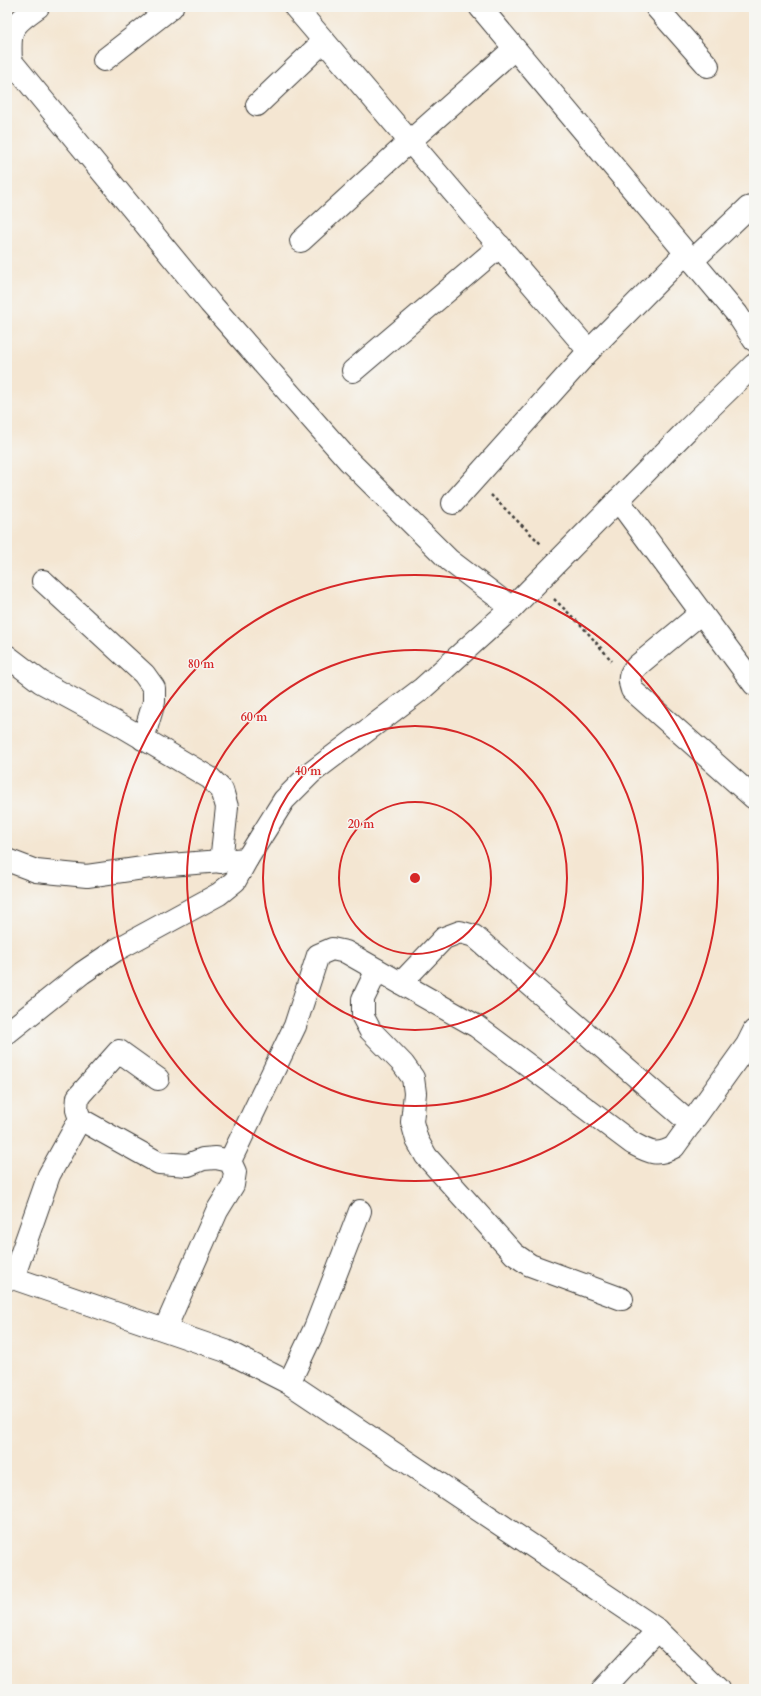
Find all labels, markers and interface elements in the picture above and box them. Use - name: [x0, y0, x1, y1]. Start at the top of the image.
- text: 80 m: [188, 656, 215, 672]
- text: 60 m: [241, 709, 268, 725]
- text: 40 m: [295, 763, 322, 779]
- text: 20 m: [348, 816, 375, 832]
- centre of rings: [408, 871, 422, 885]

